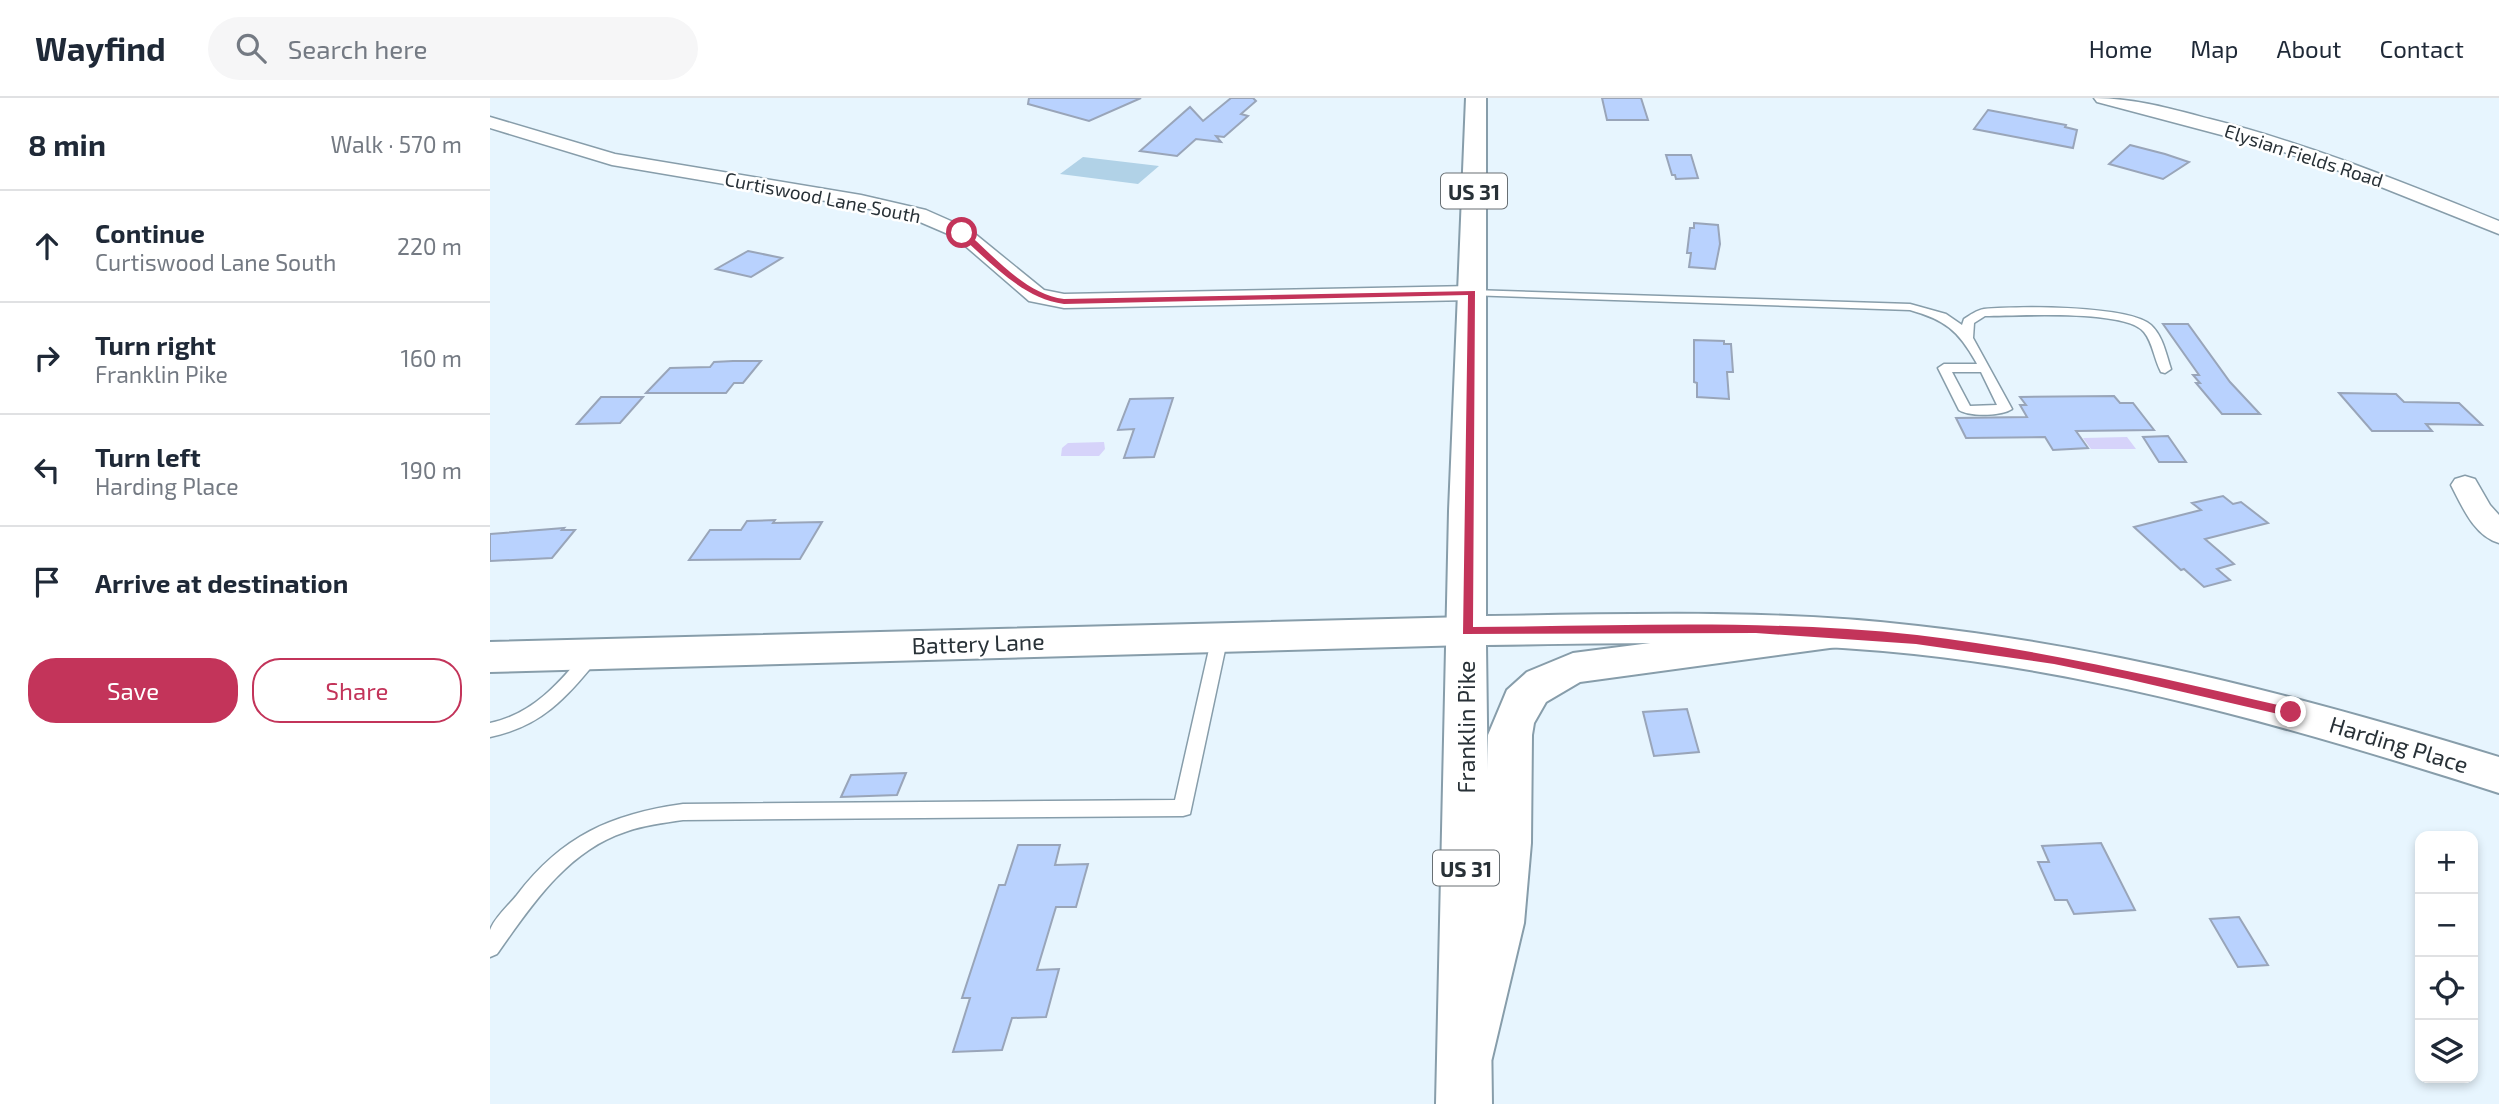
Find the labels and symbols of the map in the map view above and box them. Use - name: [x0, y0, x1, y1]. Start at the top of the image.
- street label: Elysian Fields Road: [2222, 119, 2386, 191]
- street label: Curtiswood Lane South: [723, 167, 923, 227]
- road number: US 31: [1441, 174, 1507, 208]
- route start: [946, 217, 977, 248]
- street label: Battery Lane: [911, 627, 1045, 659]
- street label: Franklin Pike: [1452, 661, 1480, 793]
- route end: [2275, 696, 2306, 727]
- street label: Harding Place: [2326, 710, 2472, 778]
- road number: US 31: [1433, 850, 1499, 886]

